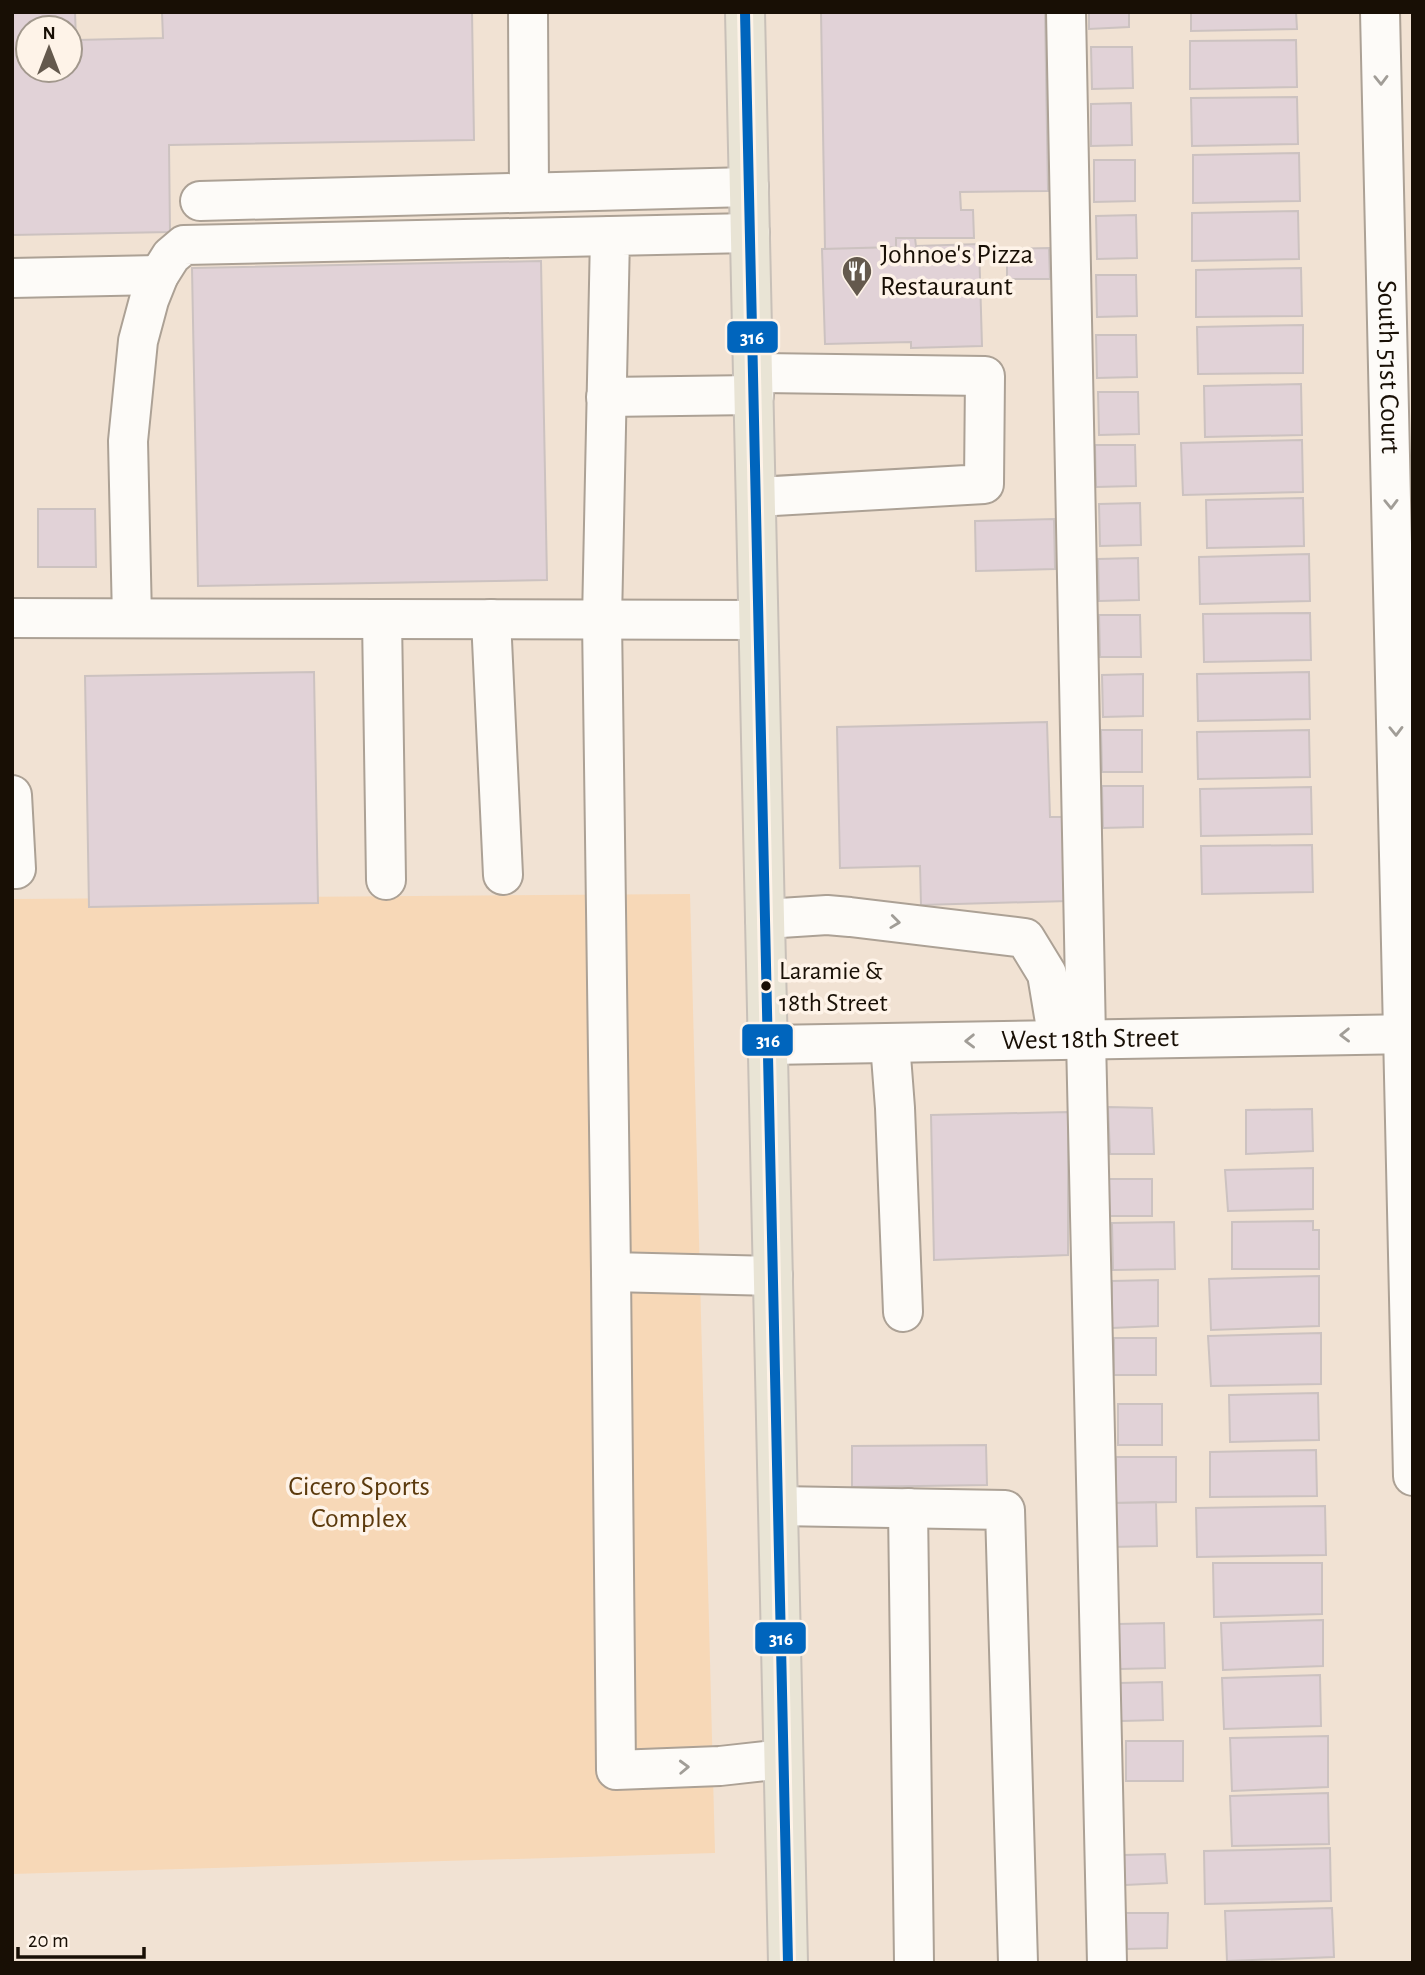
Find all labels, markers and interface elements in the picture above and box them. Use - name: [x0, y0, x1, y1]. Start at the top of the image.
- north arrow: [14, 14, 84, 84]
- text: N: [42, 24, 56, 43]
- one-way arrow: [1374, 75, 1389, 86]
- place label: Johnoe's Pizza Restauraunt: [880, 241, 1034, 301]
- restaurant icon: Johnoe's Pizza Restauraunt: [840, 254, 874, 298]
- street label: South 51st Court: [1372, 280, 1404, 454]
- line badge: 316: [726, 320, 779, 354]
- text: 316: [740, 329, 764, 348]
- one-way arrow: [1383, 499, 1399, 510]
- one-way arrow: [1388, 727, 1404, 737]
- one-way arrow: [889, 915, 901, 930]
- place label: Laramie & 18th Street: [779, 958, 888, 1016]
- marker: Laramie & 18th Street: [759, 979, 773, 993]
- line badge: 316: [741, 1023, 794, 1057]
- street label: West 18th Street: [1001, 1024, 1179, 1055]
- one-way arrow: [1339, 1027, 1349, 1043]
- text: 316: [756, 1032, 780, 1051]
- one-way arrow: [964, 1034, 975, 1049]
- park label: Cicero Sports Complex: [288, 1473, 430, 1533]
- line badge: 316: [754, 1621, 807, 1655]
- text: 316: [769, 1630, 793, 1649]
- one-way arrow: [680, 1759, 690, 1775]
- scale bar: [18, 1916, 144, 1960]
- text: 20 m: [28, 1930, 69, 1951]

